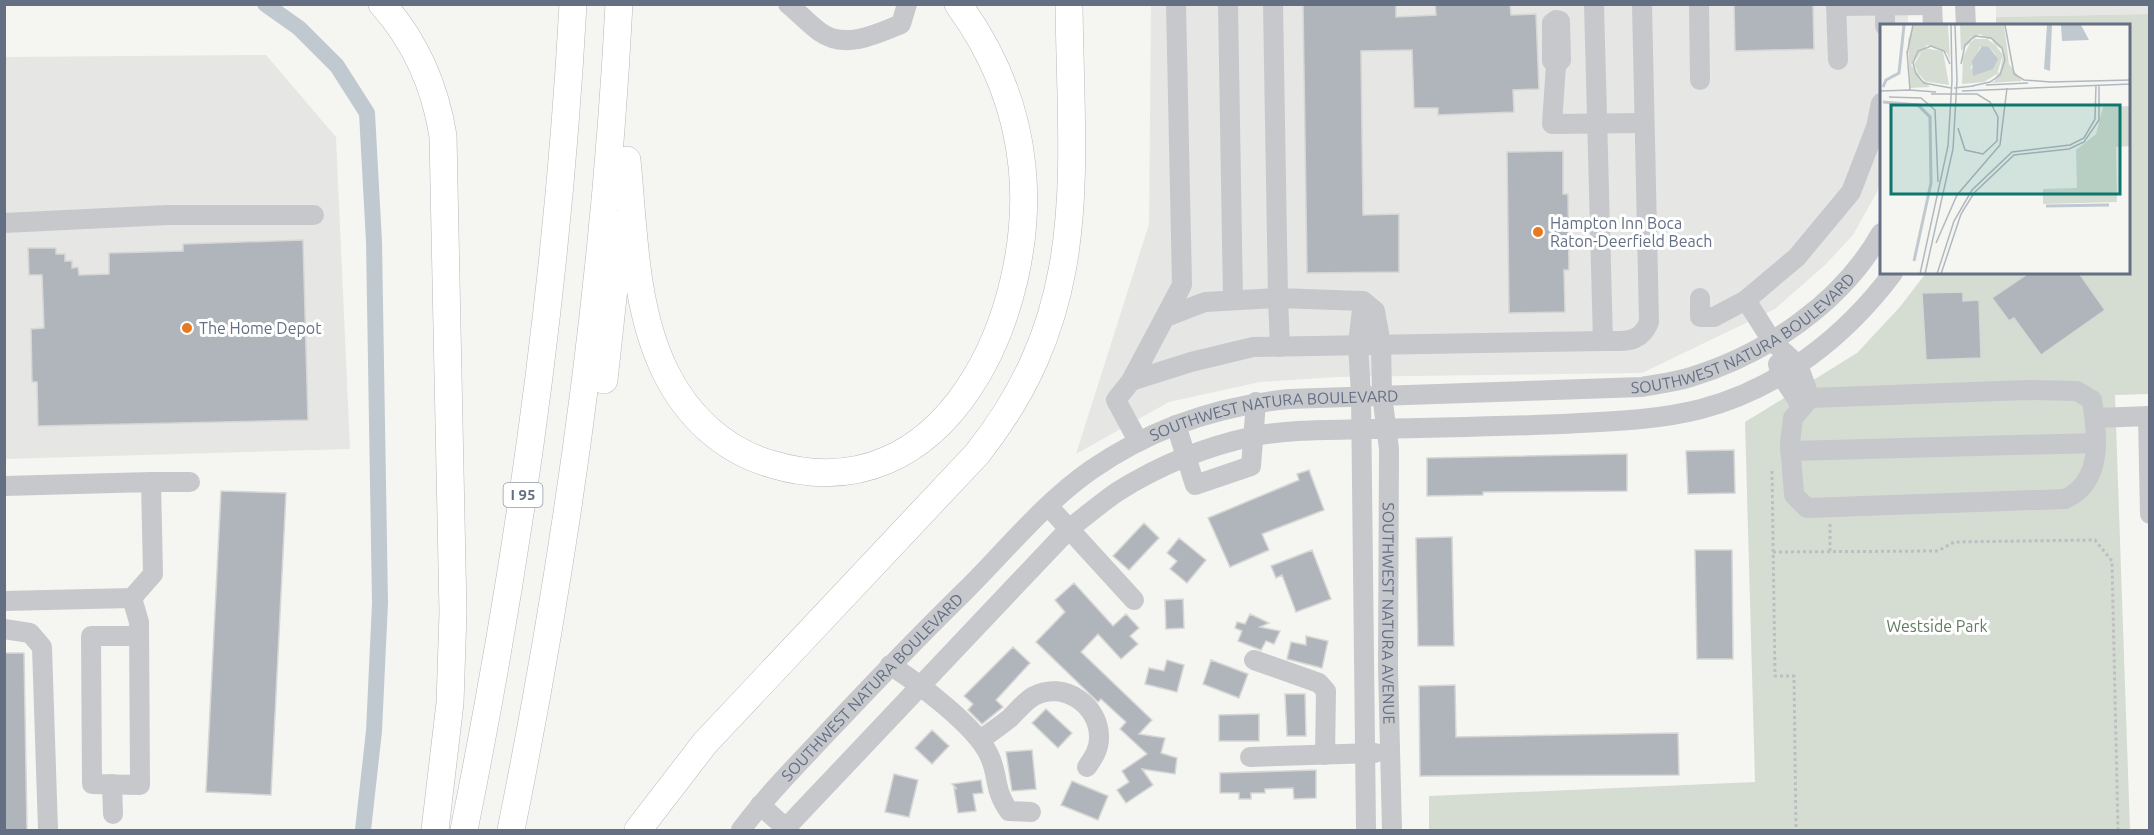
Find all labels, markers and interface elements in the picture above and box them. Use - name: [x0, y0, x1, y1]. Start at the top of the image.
- inset map: [1880, 24, 2130, 274]
- place label: Hampton Inn Boca Raton-Deerfield Beach: [1550, 214, 1712, 250]
- marker: Hampton Inn Boca Raton-Deerfield Beach: [1531, 225, 1545, 239]
- street label: SOUTHWEST NATURA BOULEVARD: [1630, 269, 1858, 396]
- place label: The Home Depot: [199, 319, 322, 337]
- marker: The Home Depot: [180, 321, 194, 335]
- street label: SOUTHWEST NATURA BOULEVARD: [1147, 386, 1399, 444]
- road number: I 95: [504, 483, 542, 507]
- street label: SOUTHWEST NATURA AVENUE: [1379, 502, 1398, 724]
- street label: SOUTHWEST NATURA BOULEVARD: [778, 590, 966, 785]
- park label: Westside Park: [1886, 617, 1988, 635]

